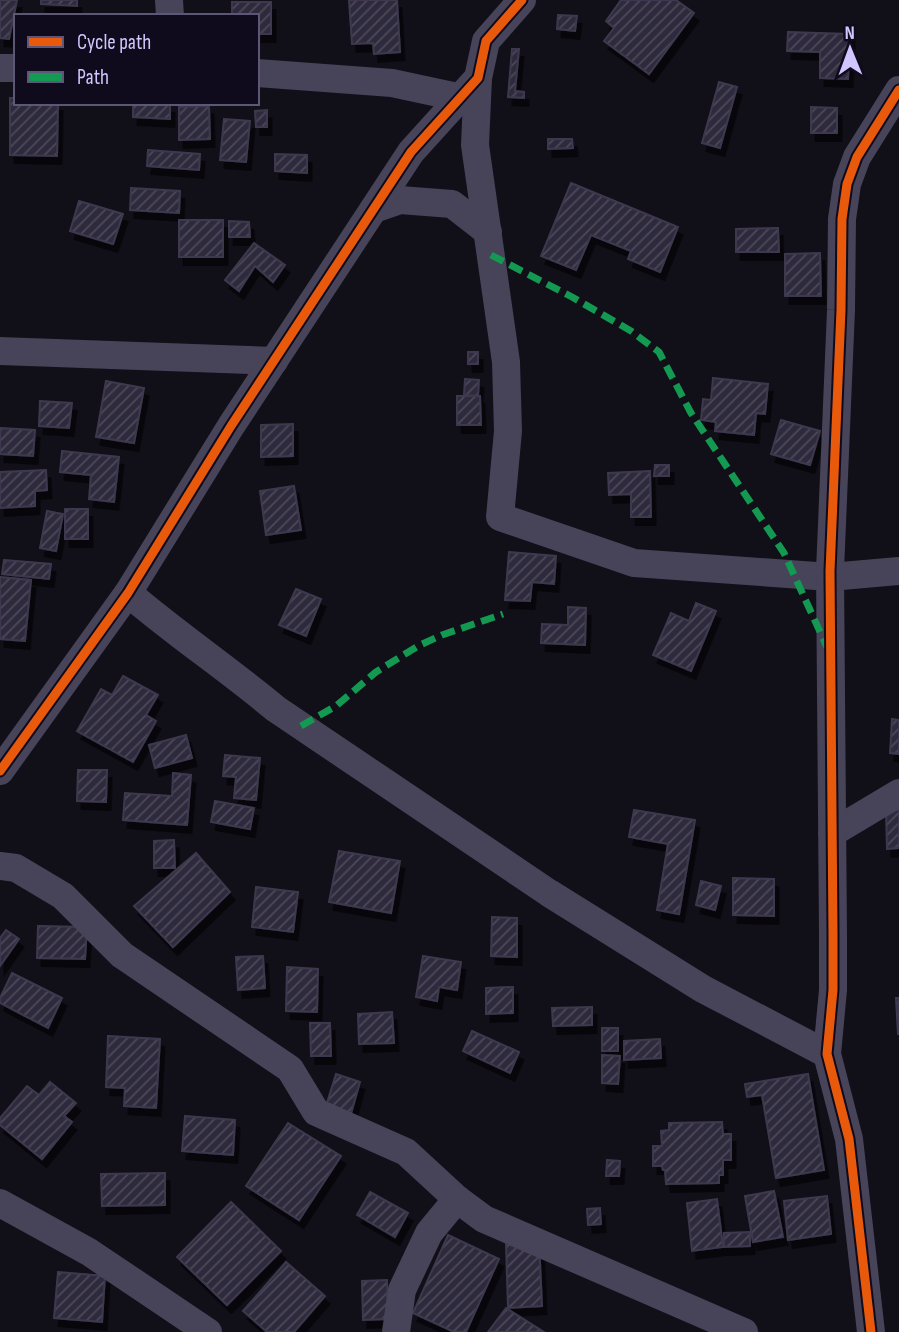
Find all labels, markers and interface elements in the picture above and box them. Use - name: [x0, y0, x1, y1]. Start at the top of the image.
- legend: [14, 14, 259, 105]
- north arrow: [815, 14, 885, 84]
- text: N: [844, 22, 855, 45]
- text: Cycle path: [77, 30, 151, 55]
- text: Path: [77, 65, 109, 90]

